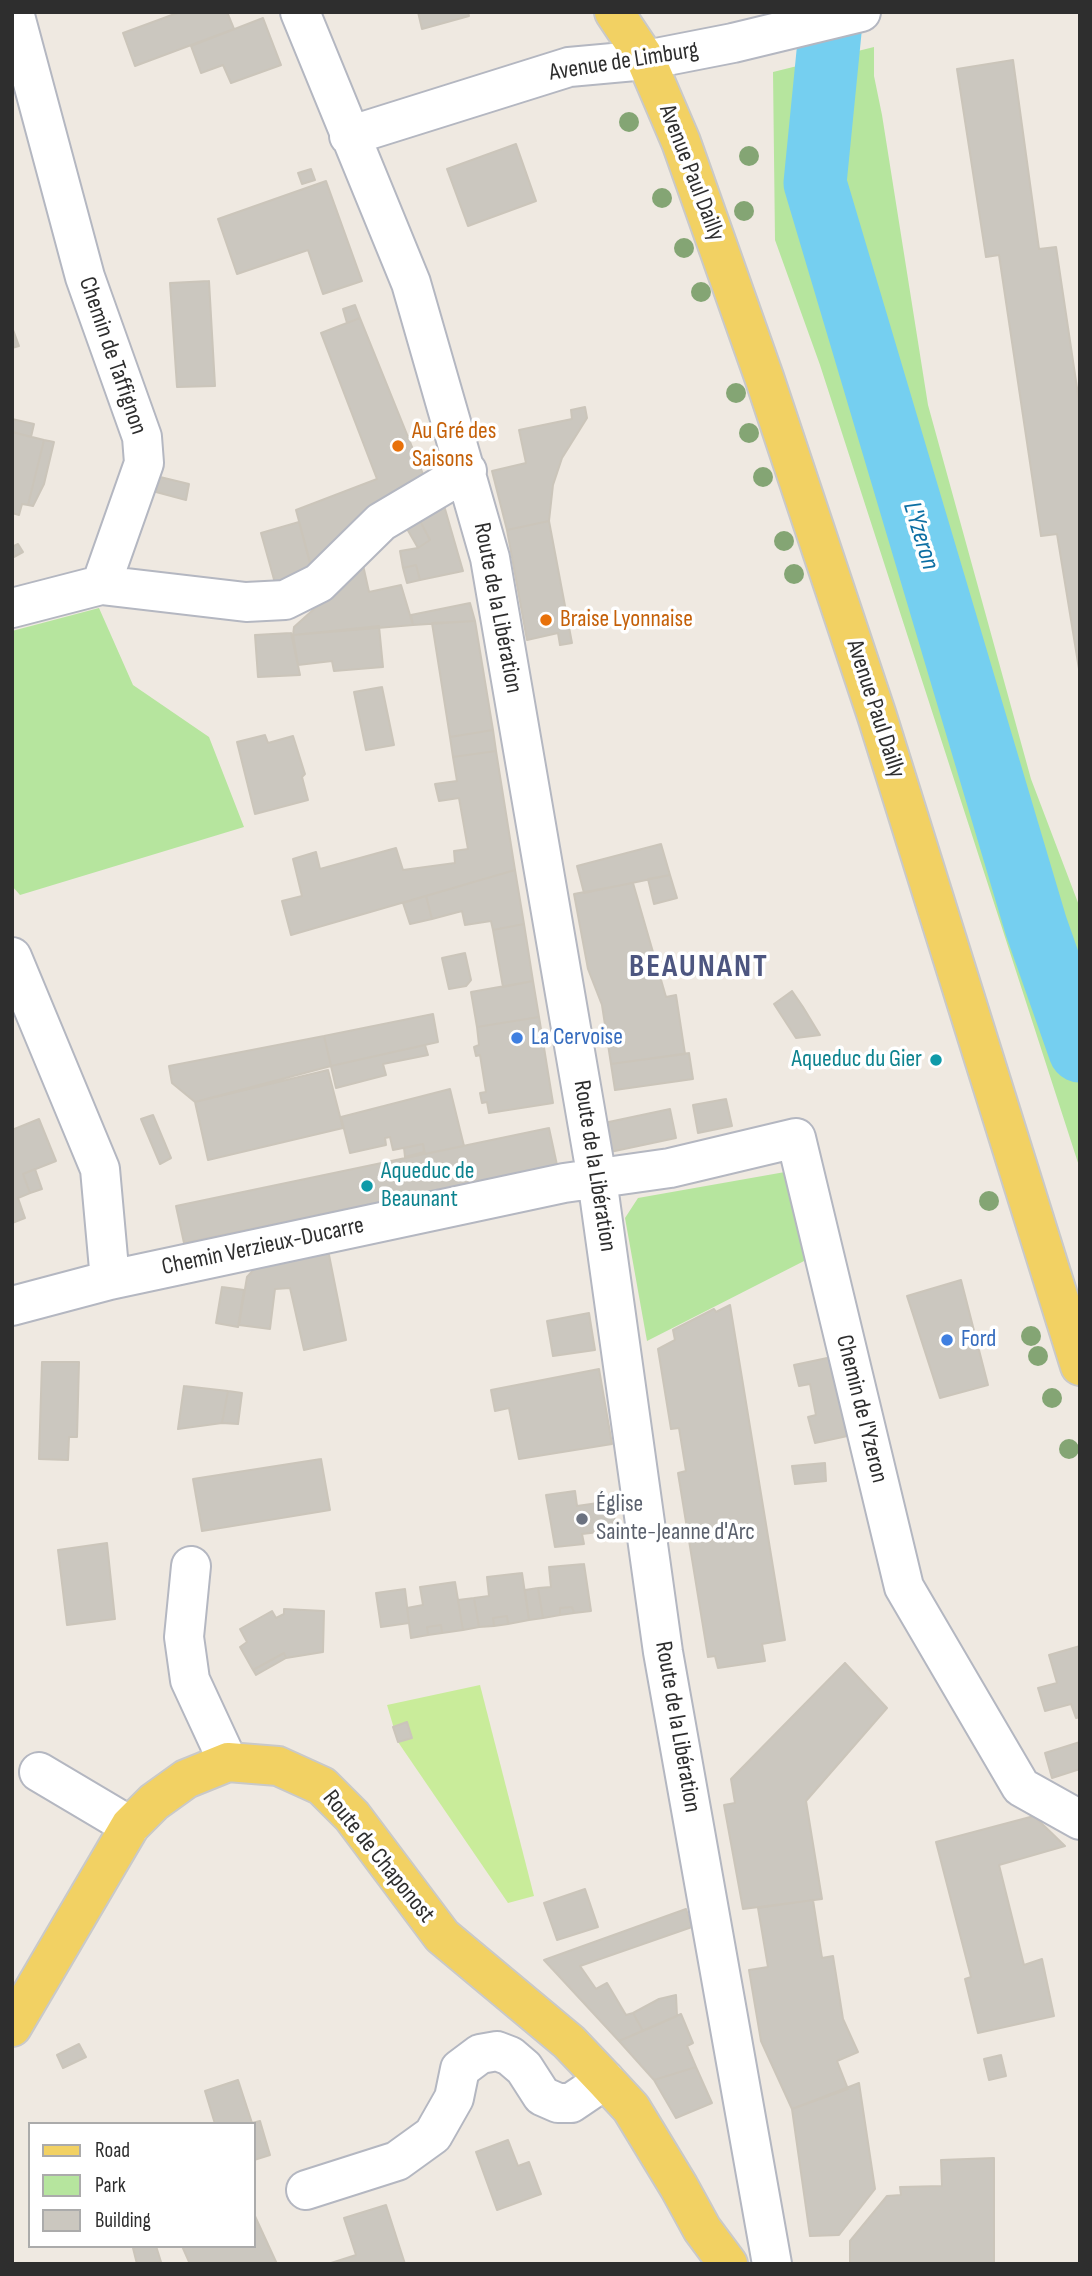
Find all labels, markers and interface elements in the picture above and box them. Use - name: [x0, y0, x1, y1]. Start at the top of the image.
- street label: Avenue de Limburg: [547, 36, 701, 88]
- street label: Avenue Paul Dailly: [652, 101, 730, 245]
- street label: Chemin de Taffignon: [72, 273, 152, 439]
- place label: Au Gré des Saisons: [412, 418, 496, 474]
- marker: Au Gré des Saisons: [390, 438, 406, 454]
- water label: L'Yzeron: [895, 498, 945, 574]
- street label: Route de la Libération: [466, 520, 528, 696]
- place label: Braise Lyonnaise: [560, 606, 693, 634]
- marker: Braise Lyonnaise: [538, 612, 554, 628]
- street label: Avenue Paul Dailly: [839, 636, 911, 782]
- district label: BEAUNANT: [630, 949, 768, 987]
- place label: La Cervoise: [531, 1024, 623, 1052]
- marker: La Cervoise: [509, 1030, 525, 1046]
- place label: Aqueduc du Gier: [791, 1046, 922, 1074]
- marker: Aqueduc du Gier: [928, 1052, 944, 1068]
- street label: Route de la Libération: [566, 1078, 622, 1254]
- place label: Aqueduc de Beaunant: [381, 1158, 474, 1214]
- marker: Aqueduc de Beaunant: [359, 1178, 375, 1194]
- street label: Chemin Verzieux-Ducarre: [159, 1211, 367, 1283]
- place label: Ford: [961, 1326, 996, 1354]
- street label: Chemin de l'Yzeron: [829, 1332, 893, 1486]
- marker: Ford: [939, 1332, 955, 1348]
- place label: Église Sainte-Jeanne d'Arc: [596, 1491, 755, 1547]
- marker: Église Sainte-Jeanne d'Arc: [574, 1511, 590, 1527]
- street label: Route de la Libération: [648, 1639, 706, 1815]
- street label: Route de Chaponost: [316, 1785, 440, 1929]
- legend: [28, 2122, 256, 2248]
- text: Road: [95, 2138, 130, 2163]
- text: Park: [95, 2173, 126, 2198]
- text: Building: [95, 2208, 151, 2233]

